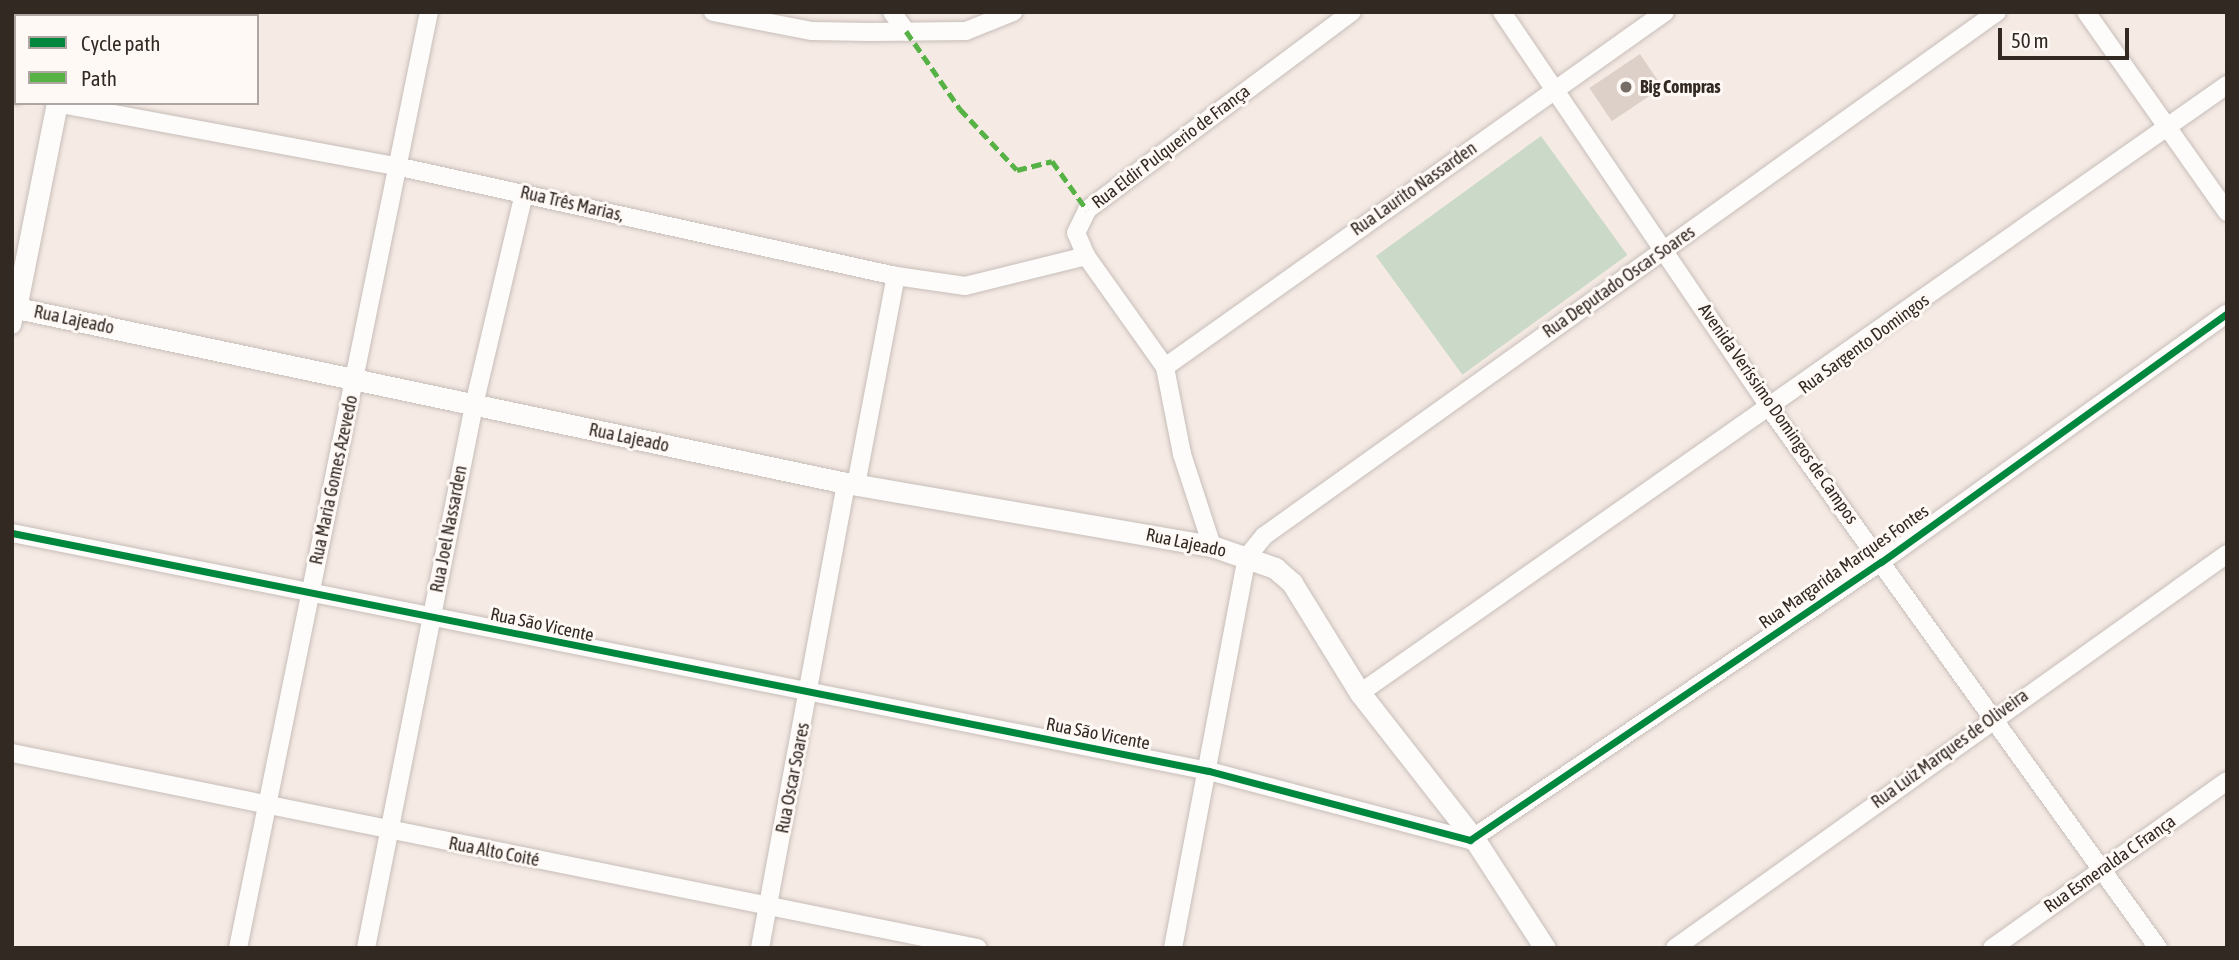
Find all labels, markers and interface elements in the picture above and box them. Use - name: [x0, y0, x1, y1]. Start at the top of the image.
- legend: [14, 14, 259, 105]
- scale bar: [2001, 14, 2132, 58]
- text: 50 m: [2011, 28, 2049, 52]
- text: Cycle path: [81, 31, 160, 55]
- text: Path: [81, 66, 117, 90]
- place label: Big Compras: [1640, 76, 1721, 98]
- marker: Big Compras: [1618, 79, 1634, 95]
- street label: Rua Eldir Pulquerio de França: [1088, 81, 1254, 213]
- street label: Rua Laurito Nassarden: [1347, 137, 1481, 241]
- street label: Rua Três Marias,: [518, 182, 626, 226]
- street label: Rua Deputado Oscar Soares: [1539, 221, 1699, 343]
- street label: Rua Sargento Domingos: [1795, 289, 1933, 399]
- street label: Avenida Veríssimo Domingos de Campos: [1693, 300, 1863, 528]
- street label: Rua Lajeado: [32, 301, 116, 339]
- street label: Rua Maria Gomes Azevedo: [305, 393, 363, 567]
- street label: Rua Lajeado: [587, 419, 671, 457]
- street label: Rua Joel Nassarden: [426, 464, 472, 594]
- street label: Rua Margarida Marques Fontes: [1755, 500, 1933, 634]
- street label: Rua Lajeado: [1144, 524, 1228, 562]
- street label: Rua São Vicente: [488, 604, 596, 646]
- street label: Rua Luiz Marques de Oliveira: [1867, 685, 2033, 813]
- street label: Rua São Vicente: [1044, 713, 1152, 755]
- street label: Rua Oscar Soares: [772, 721, 814, 835]
- street label: Rua Esmeralda C França: [2040, 811, 2180, 917]
- street label: Rua Alto Coité: [447, 833, 541, 871]

